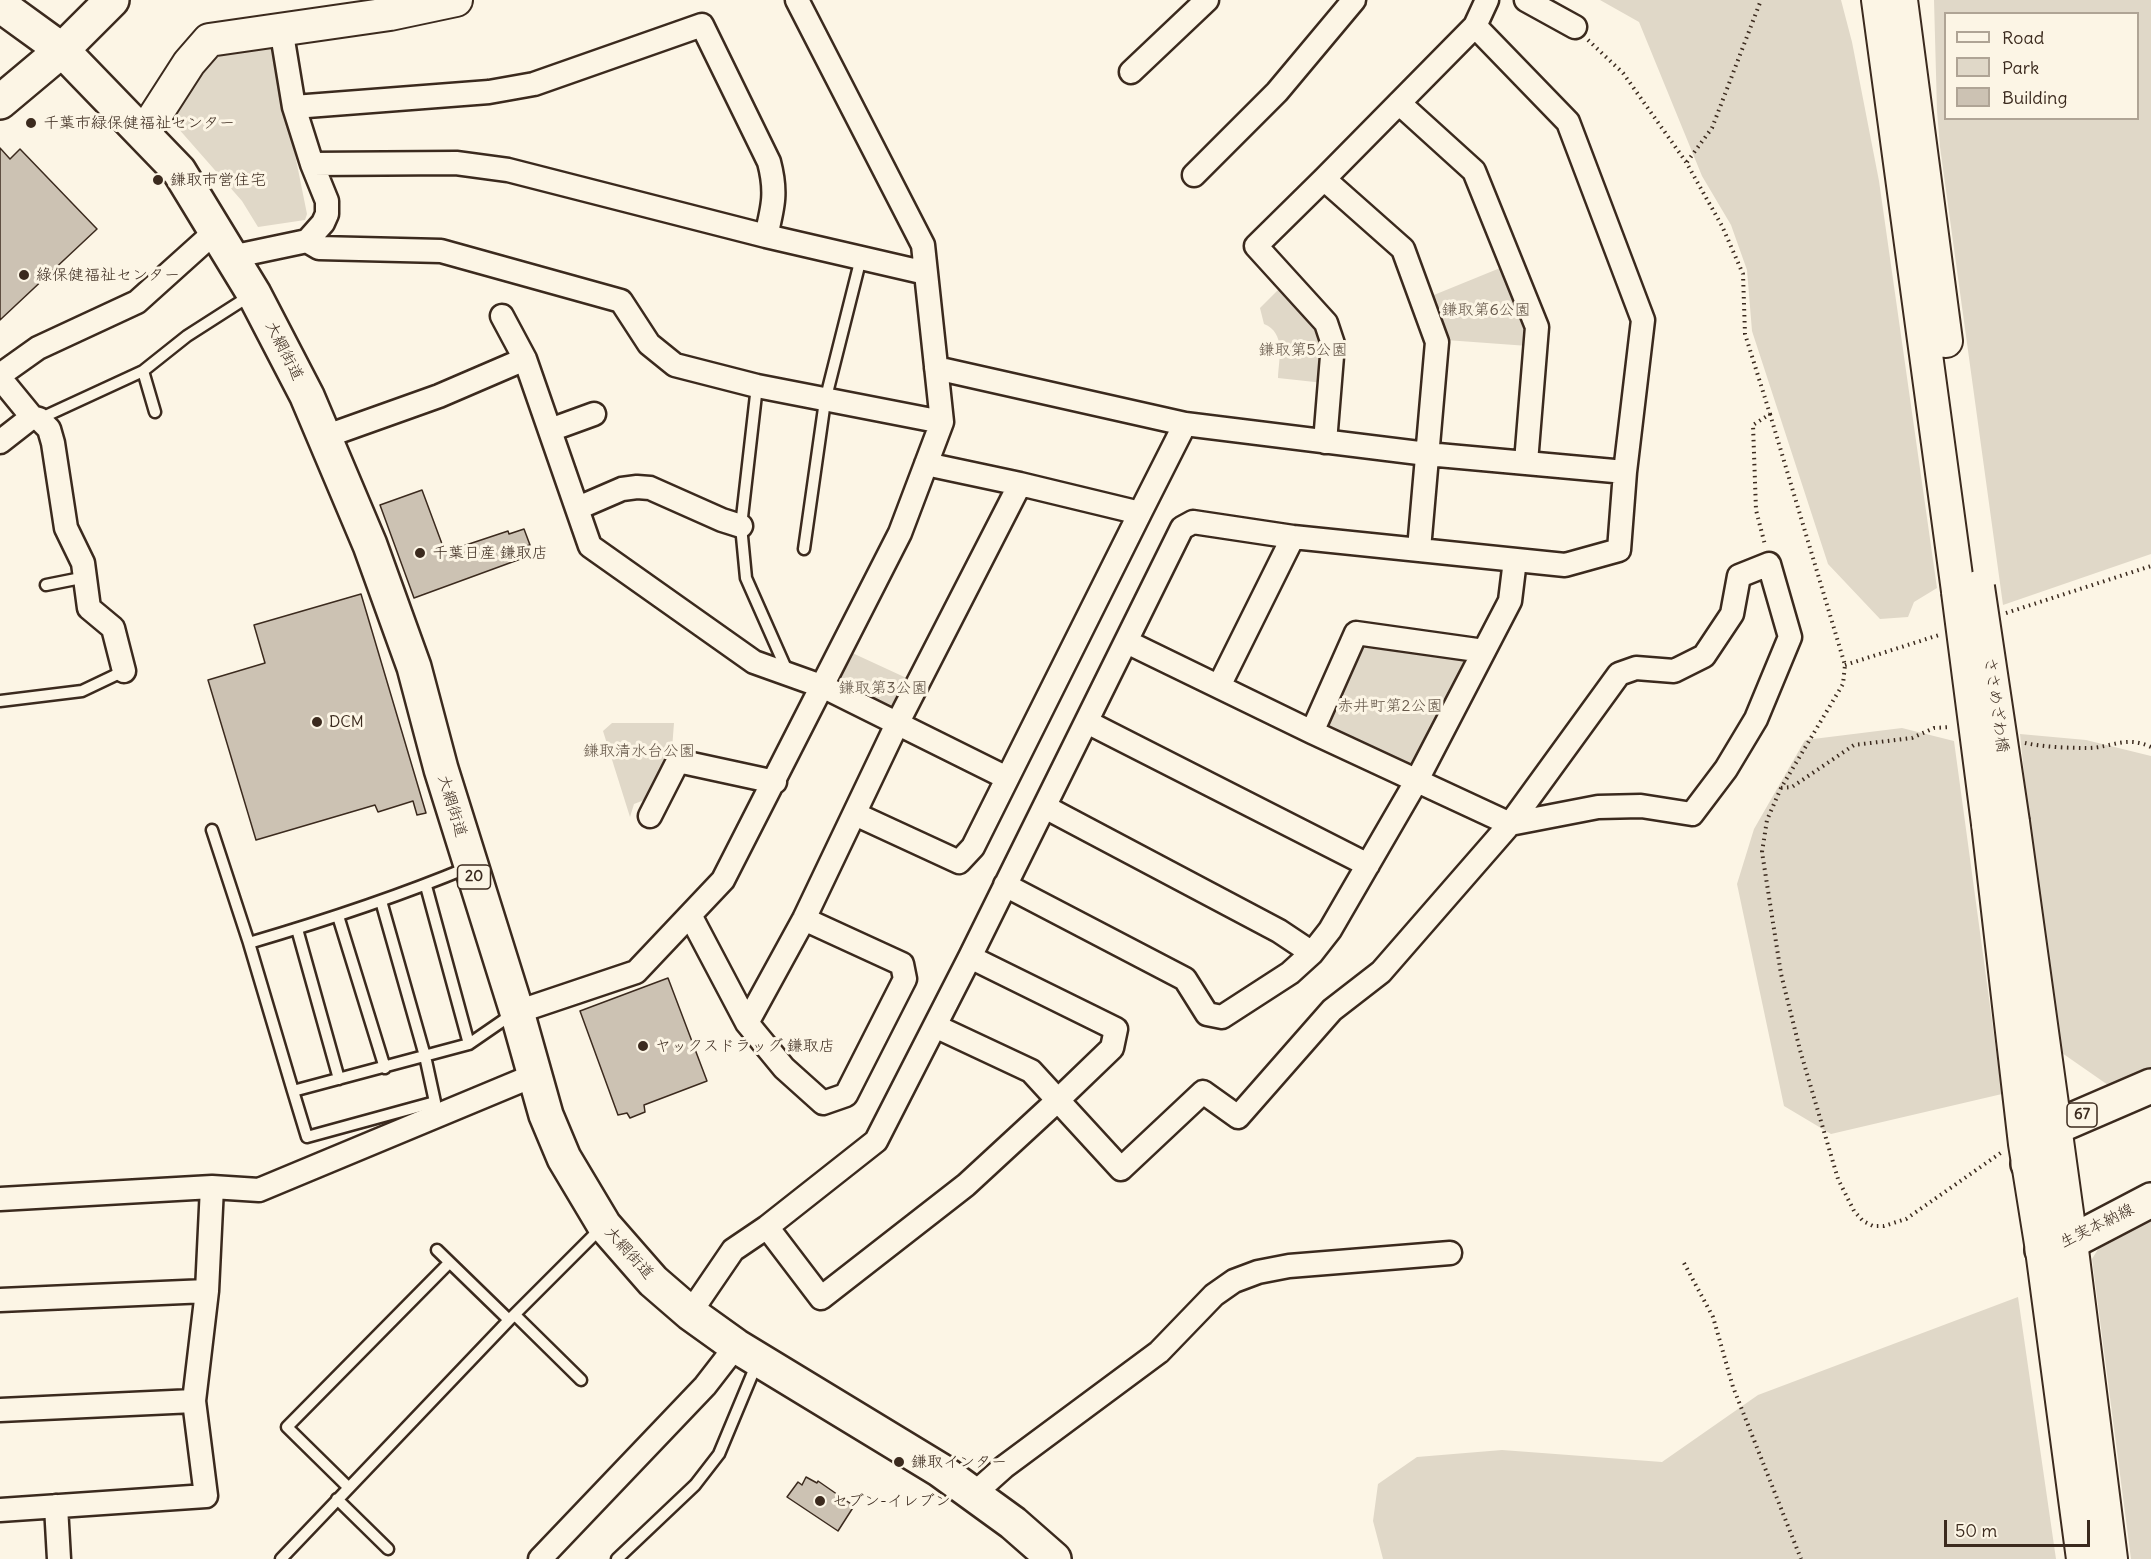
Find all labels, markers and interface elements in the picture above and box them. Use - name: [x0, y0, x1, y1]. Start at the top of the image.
- legend: [1944, 12, 2139, 120]
- text: Road: [2002, 26, 2044, 49]
- text: Park: [2002, 56, 2039, 79]
- text: Building: [2002, 86, 2067, 109]
- place label: 千葉市緑保健福祉センター: [43, 113, 235, 133]
- marker: 千葉市緑保健福祉センター: [24, 116, 38, 130]
- place label: 鎌取市営住宅: [170, 170, 266, 190]
- marker: 鎌取市営住宅: [151, 173, 165, 187]
- place label: 綠保健福祉センター: [36, 265, 180, 285]
- marker: 綠保健福祉センター: [17, 268, 31, 282]
- park label: 鎌取第6公園: [1441, 300, 1531, 320]
- street label: 大網街道: [261, 318, 307, 384]
- park label: 鎌取第5公園: [1258, 340, 1348, 360]
- place label: 千葉日産 鎌取店: [432, 543, 548, 563]
- marker: 千葉日産 鎌取店: [413, 546, 427, 560]
- street label: ささめざわ橋: [1980, 656, 2012, 754]
- park label: 鎌取第3公園: [838, 678, 928, 698]
- park label: 赤井町第2公園: [1338, 696, 1442, 716]
- place label: DCM: [329, 712, 364, 732]
- marker: DCM: [310, 715, 324, 729]
- park label: 鎌取清水台公園: [583, 741, 695, 761]
- street label: 大網街道: [433, 773, 471, 839]
- road number: 20: [458, 865, 490, 889]
- place label: ヤックスドラッグ 鎌取店: [655, 1036, 835, 1056]
- marker: ヤックスドラッグ 鎌取店: [636, 1039, 650, 1053]
- road number: 67: [2067, 1103, 2097, 1127]
- street label: 生実本納線: [2057, 1200, 2137, 1252]
- street label: 大網街道: [600, 1223, 658, 1283]
- place label: 鎌取インター: [911, 1452, 1007, 1472]
- marker: 鎌取インター: [892, 1455, 906, 1469]
- place label: セブン-イレブン: [832, 1491, 951, 1511]
- marker: セブン-イレブン: [813, 1494, 827, 1508]
- scale bar: [1947, 1508, 2092, 1546]
- text: 50 m: [1955, 1519, 1997, 1542]

